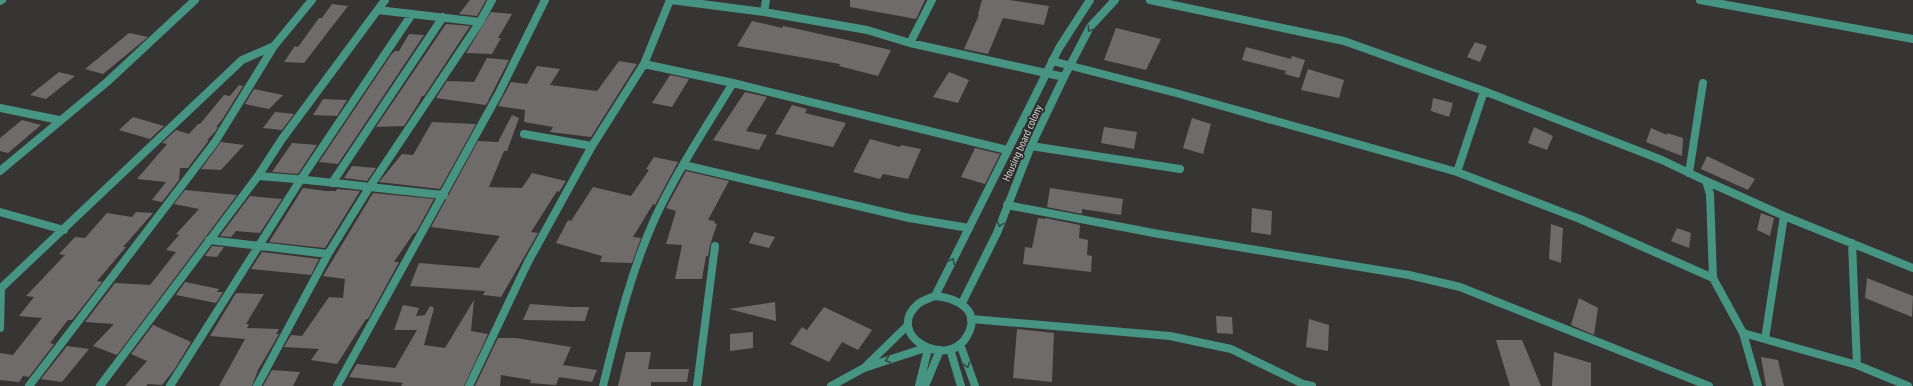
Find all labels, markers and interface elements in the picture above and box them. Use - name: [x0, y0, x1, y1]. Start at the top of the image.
- one-way arrow: [1087, 25, 1094, 32]
- street label: Housing board colony: [999, 102, 1045, 183]
- one-way arrow: [996, 220, 1005, 227]
- one-way arrow: [947, 258, 955, 265]
- one-way arrow: [885, 355, 892, 364]
- one-way arrow: [963, 361, 971, 368]

